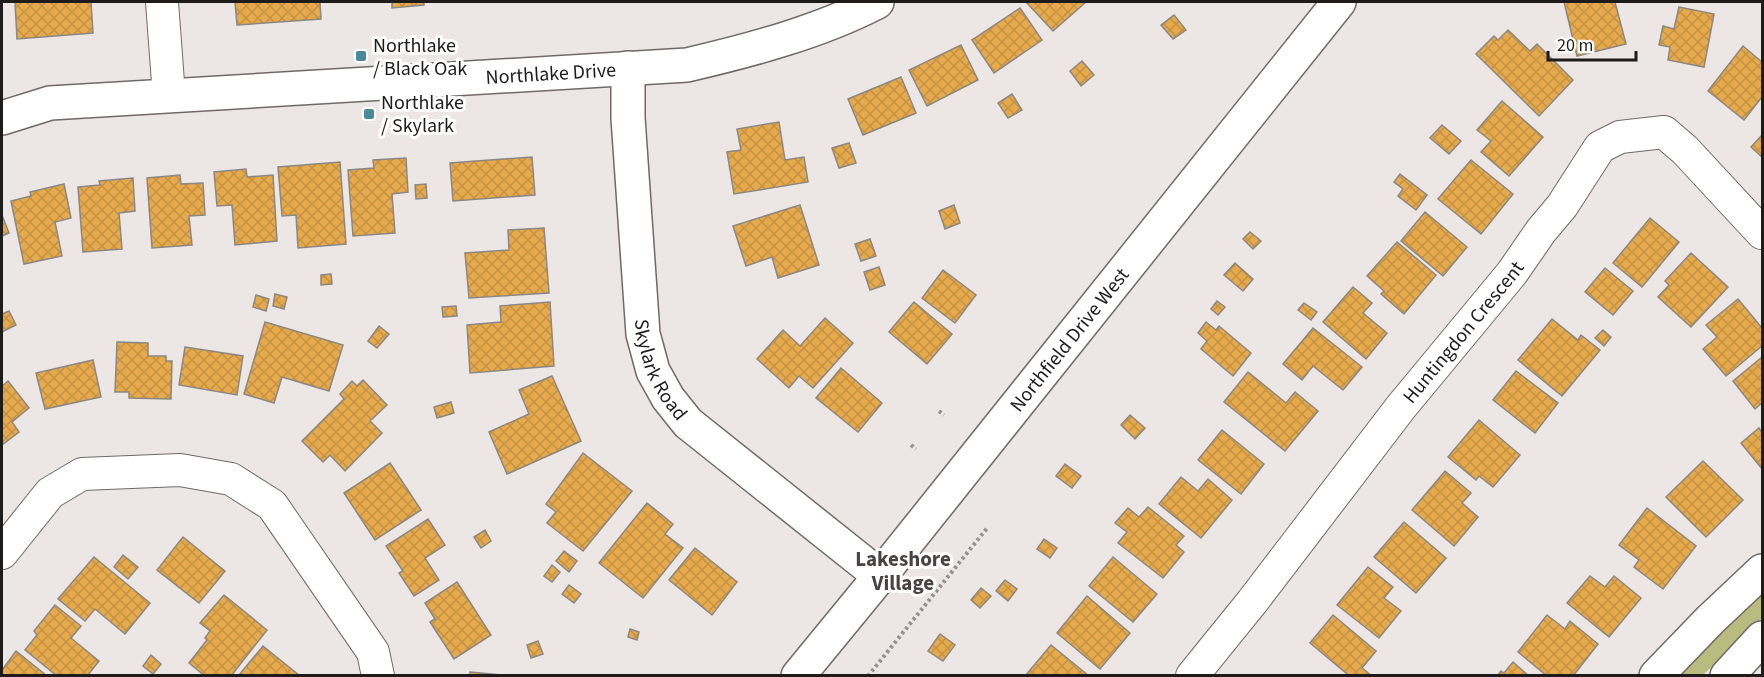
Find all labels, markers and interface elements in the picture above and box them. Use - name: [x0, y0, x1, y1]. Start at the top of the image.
- scale bar: [1548, 24, 1636, 62]
- place label: Northlake / Black Oak: [373, 32, 467, 83]
- text: 20 m: [1557, 33, 1593, 58]
- marker: Northlake / Black Oak: [354, 49, 368, 63]
- street label: Northlake Drive: [485, 56, 617, 92]
- place label: Northlake / Skylark: [381, 89, 464, 140]
- marker: Northlake / Skylark: [362, 107, 376, 121]
- street label: Huntingdon Crescent: [1397, 256, 1531, 410]
- street label: Northfield Drive West: [1004, 262, 1136, 418]
- street label: Skylark Road: [627, 318, 694, 427]
- district label: Lakeshore Village: [855, 544, 951, 598]

